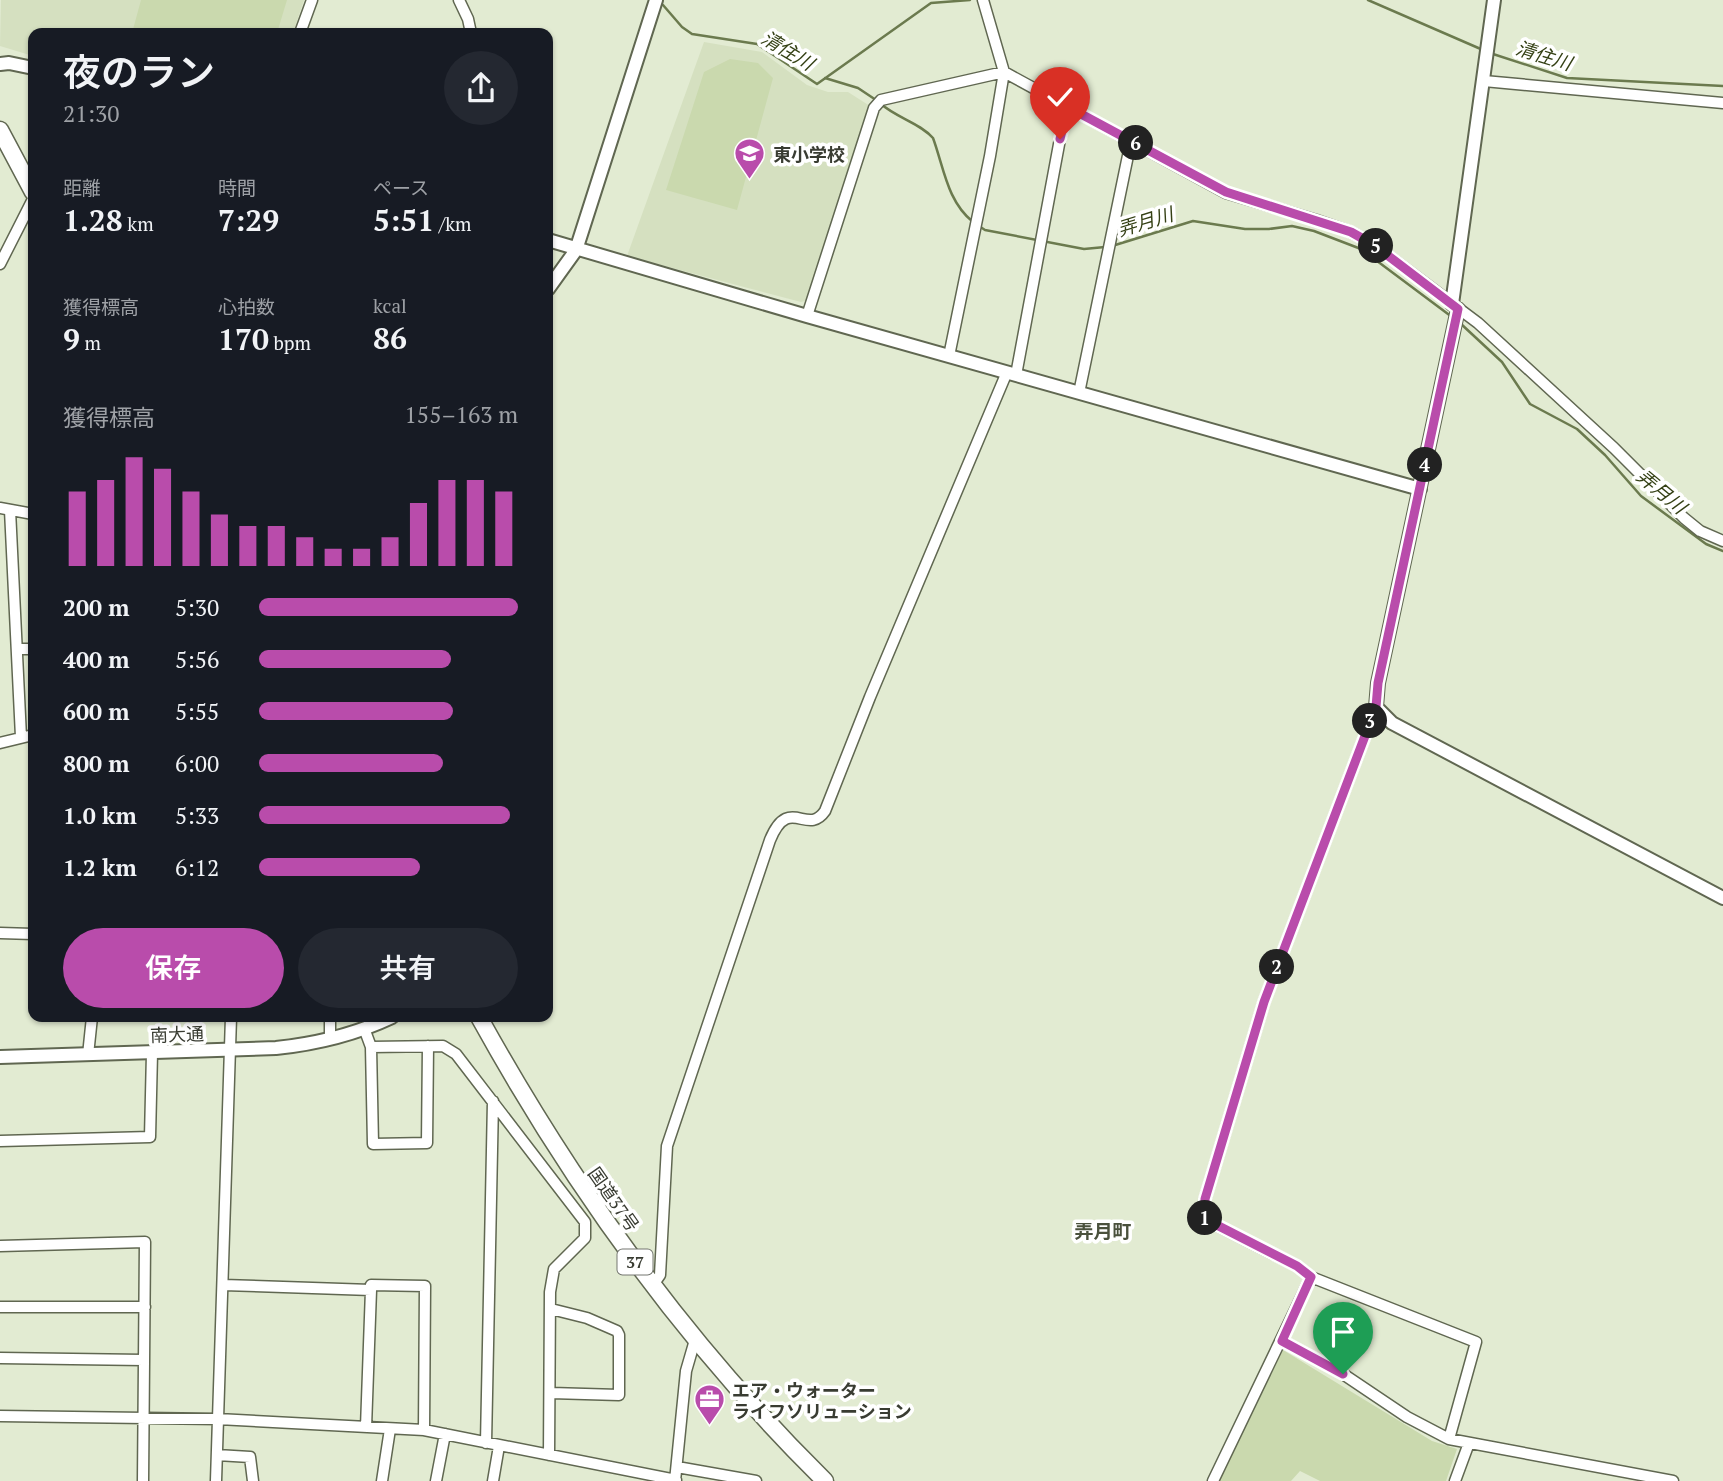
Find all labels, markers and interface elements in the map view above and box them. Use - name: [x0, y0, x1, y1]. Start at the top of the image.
- water label: 清住川: [757, 25, 821, 76]
- water label: 清住川: [1513, 35, 1577, 76]
- text: 夜のラン: [63, 47, 215, 97]
- button: share: [444, 51, 518, 125]
- pin: [1030, 67, 1090, 139]
- icon: check: [1041, 78, 1079, 116]
- text: 21:30: [63, 98, 120, 129]
- pin: 6: [1118, 125, 1154, 160]
- text: 6: [1130, 130, 1141, 155]
- school or university icon: 東小学校: [733, 137, 767, 181]
- place label: 東小学校: [773, 142, 845, 166]
- text: 距離: [63, 175, 101, 200]
- text: 時間: [218, 175, 256, 200]
- text: ペース: [373, 175, 429, 200]
- text: 1.28: [63, 200, 123, 240]
- text: 7:29: [218, 200, 279, 240]
- text: 5:51: [373, 200, 434, 240]
- water label: 弄月川: [1114, 200, 1178, 241]
- text: km: [123, 211, 154, 236]
- text: /km: [434, 211, 472, 236]
- pin: 5: [1358, 229, 1394, 264]
- text: 5: [1370, 233, 1381, 258]
- text: kcal: [373, 293, 407, 318]
- text: 獲得標高: [63, 294, 139, 319]
- text: 心拍数: [218, 294, 275, 319]
- text: 86: [373, 318, 407, 358]
- text: 9: [63, 319, 80, 359]
- text: 170: [218, 319, 269, 359]
- text: m: [80, 330, 101, 355]
- text: bpm: [269, 330, 311, 355]
- text: 155–163 m: [405, 399, 518, 430]
- text: 獲得標高: [63, 402, 155, 433]
- pin: 4: [1408, 448, 1442, 482]
- text: 4: [1419, 452, 1430, 477]
- water label: 弄月川: [1632, 463, 1693, 520]
- text: 200 m: [63, 592, 129, 623]
- text: 5:30: [175, 592, 219, 623]
- text: 400 m: [63, 644, 129, 675]
- text: 5:56: [175, 644, 219, 675]
- text: 600 m: [63, 696, 129, 727]
- text: 5:55: [175, 696, 219, 727]
- pin: 3: [1352, 704, 1388, 738]
- text: 3: [1364, 708, 1375, 733]
- text: 800 m: [63, 748, 129, 779]
- text: 6:00: [175, 748, 219, 779]
- text: 1.0 km: [63, 800, 137, 831]
- text: 5:33: [175, 800, 219, 831]
- text: 1.2 km: [63, 852, 137, 883]
- text: 6:12: [175, 852, 219, 883]
- button: 保存: [63, 928, 284, 1008]
- button: 共有: [298, 928, 518, 1008]
- pin: 2: [1260, 950, 1294, 984]
- text: 2: [1271, 954, 1282, 979]
- street label: 南大通: [150, 1021, 204, 1047]
- street label: 国道37号: [583, 1162, 645, 1236]
- pin: 1: [1188, 1200, 1222, 1236]
- text: 1: [1199, 1205, 1210, 1230]
- district label: 弄月町: [1074, 1218, 1132, 1243]
- road number: 37: [618, 1250, 652, 1274]
- pin: [1313, 1302, 1373, 1374]
- icon: arrive: [1324, 1313, 1362, 1351]
- place label: エア・ウォーター ライフソリューション: [732, 1378, 912, 1423]
- office icon: エア・ウォーター ライフソリューション: [692, 1383, 726, 1427]

